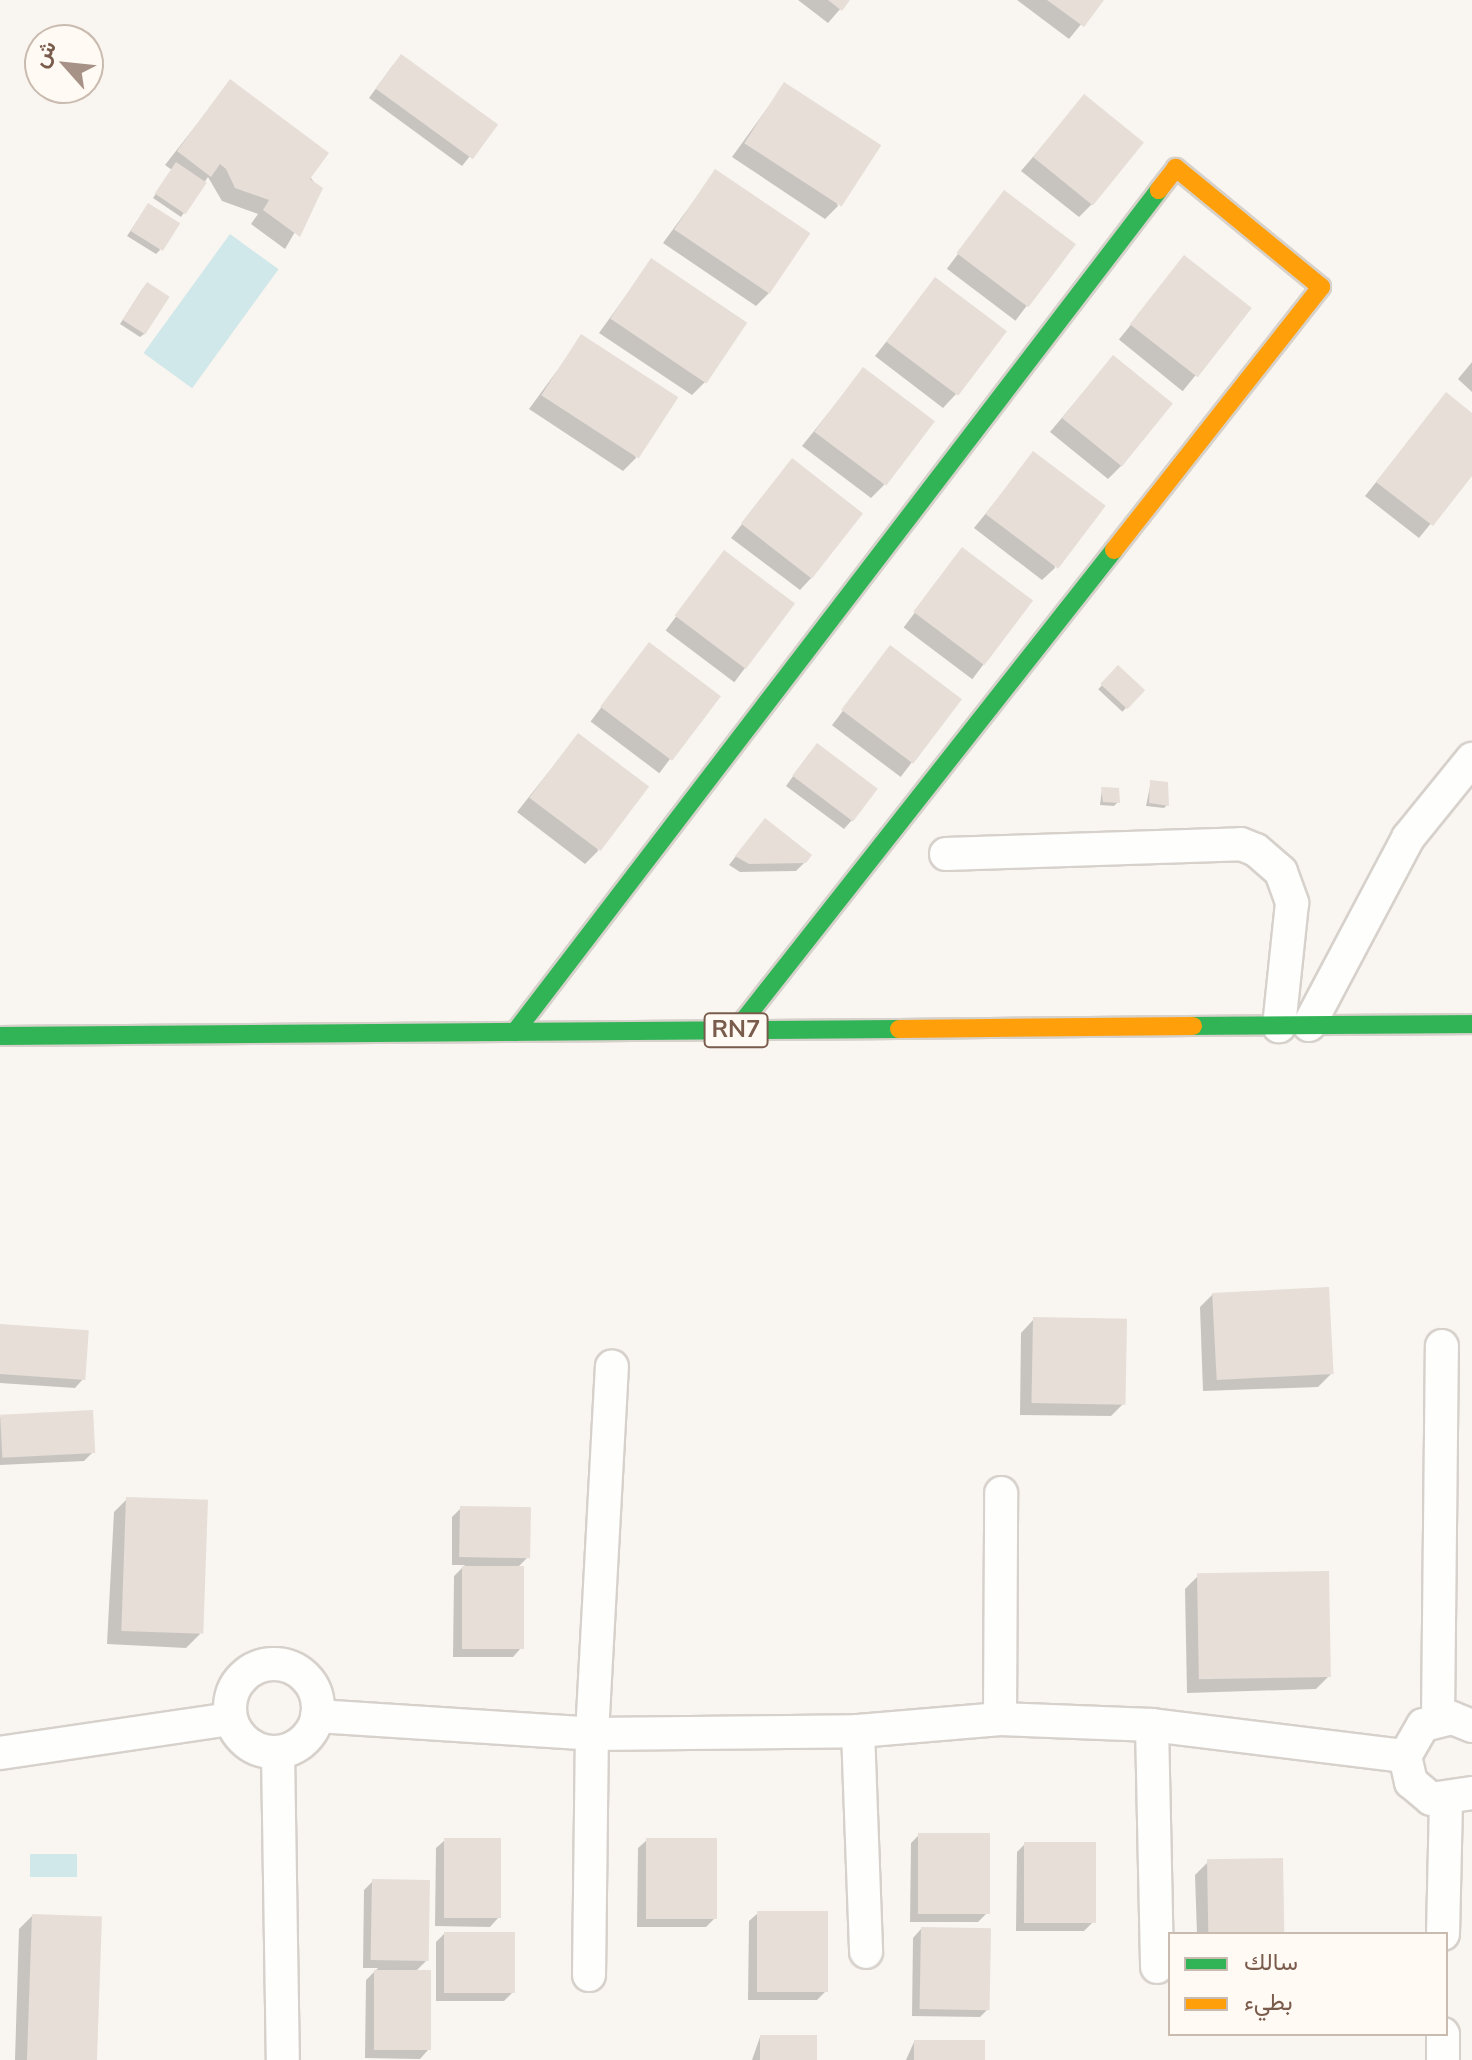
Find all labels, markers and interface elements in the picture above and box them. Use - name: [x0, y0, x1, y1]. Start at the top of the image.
- north arrow: [24, 24, 104, 104]
- text: ش: [25, 35, 64, 73]
- road number: RN7: [702, 1010, 770, 1050]
- legend: [1168, 1932, 1448, 2036]
- text: سالك: [1244, 1946, 1298, 1978]
- text: بطيء: [1244, 1986, 1293, 2018]

